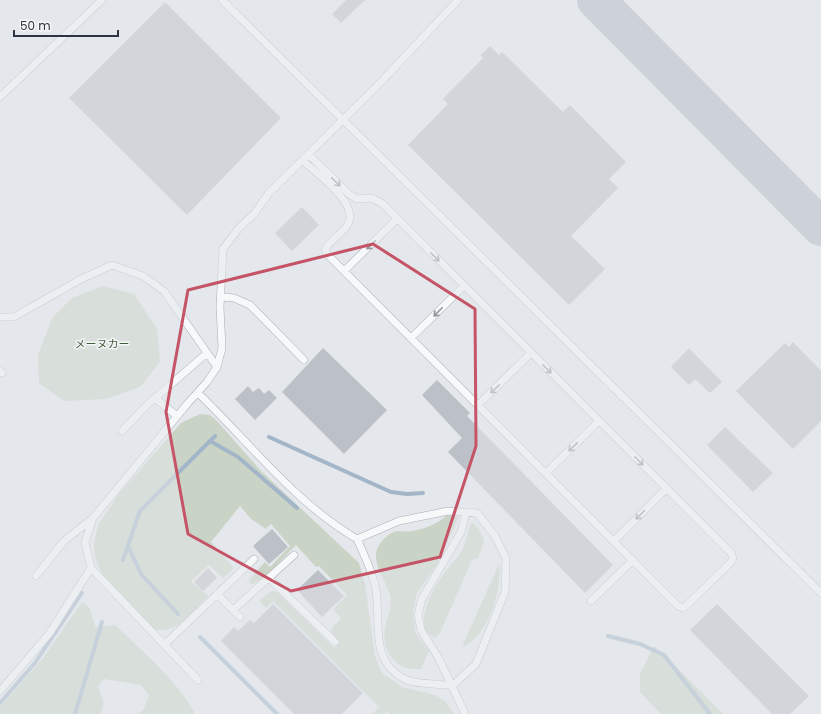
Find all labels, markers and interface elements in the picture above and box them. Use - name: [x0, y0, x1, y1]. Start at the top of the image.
- scale bar: [14, 12, 118, 38]
- text: 50 m: [20, 17, 51, 34]
- one-way arrow: [331, 177, 341, 187]
- one-way arrow: [366, 240, 376, 250]
- one-way arrow: [431, 252, 440, 262]
- one-way arrow: [433, 307, 442, 317]
- park label: メーヌカー: [75, 336, 130, 352]
- one-way arrow: [542, 364, 552, 374]
- one-way arrow: [490, 384, 500, 394]
- one-way arrow: [568, 442, 578, 452]
- one-way arrow: [634, 456, 644, 466]
- one-way arrow: [635, 510, 645, 520]

